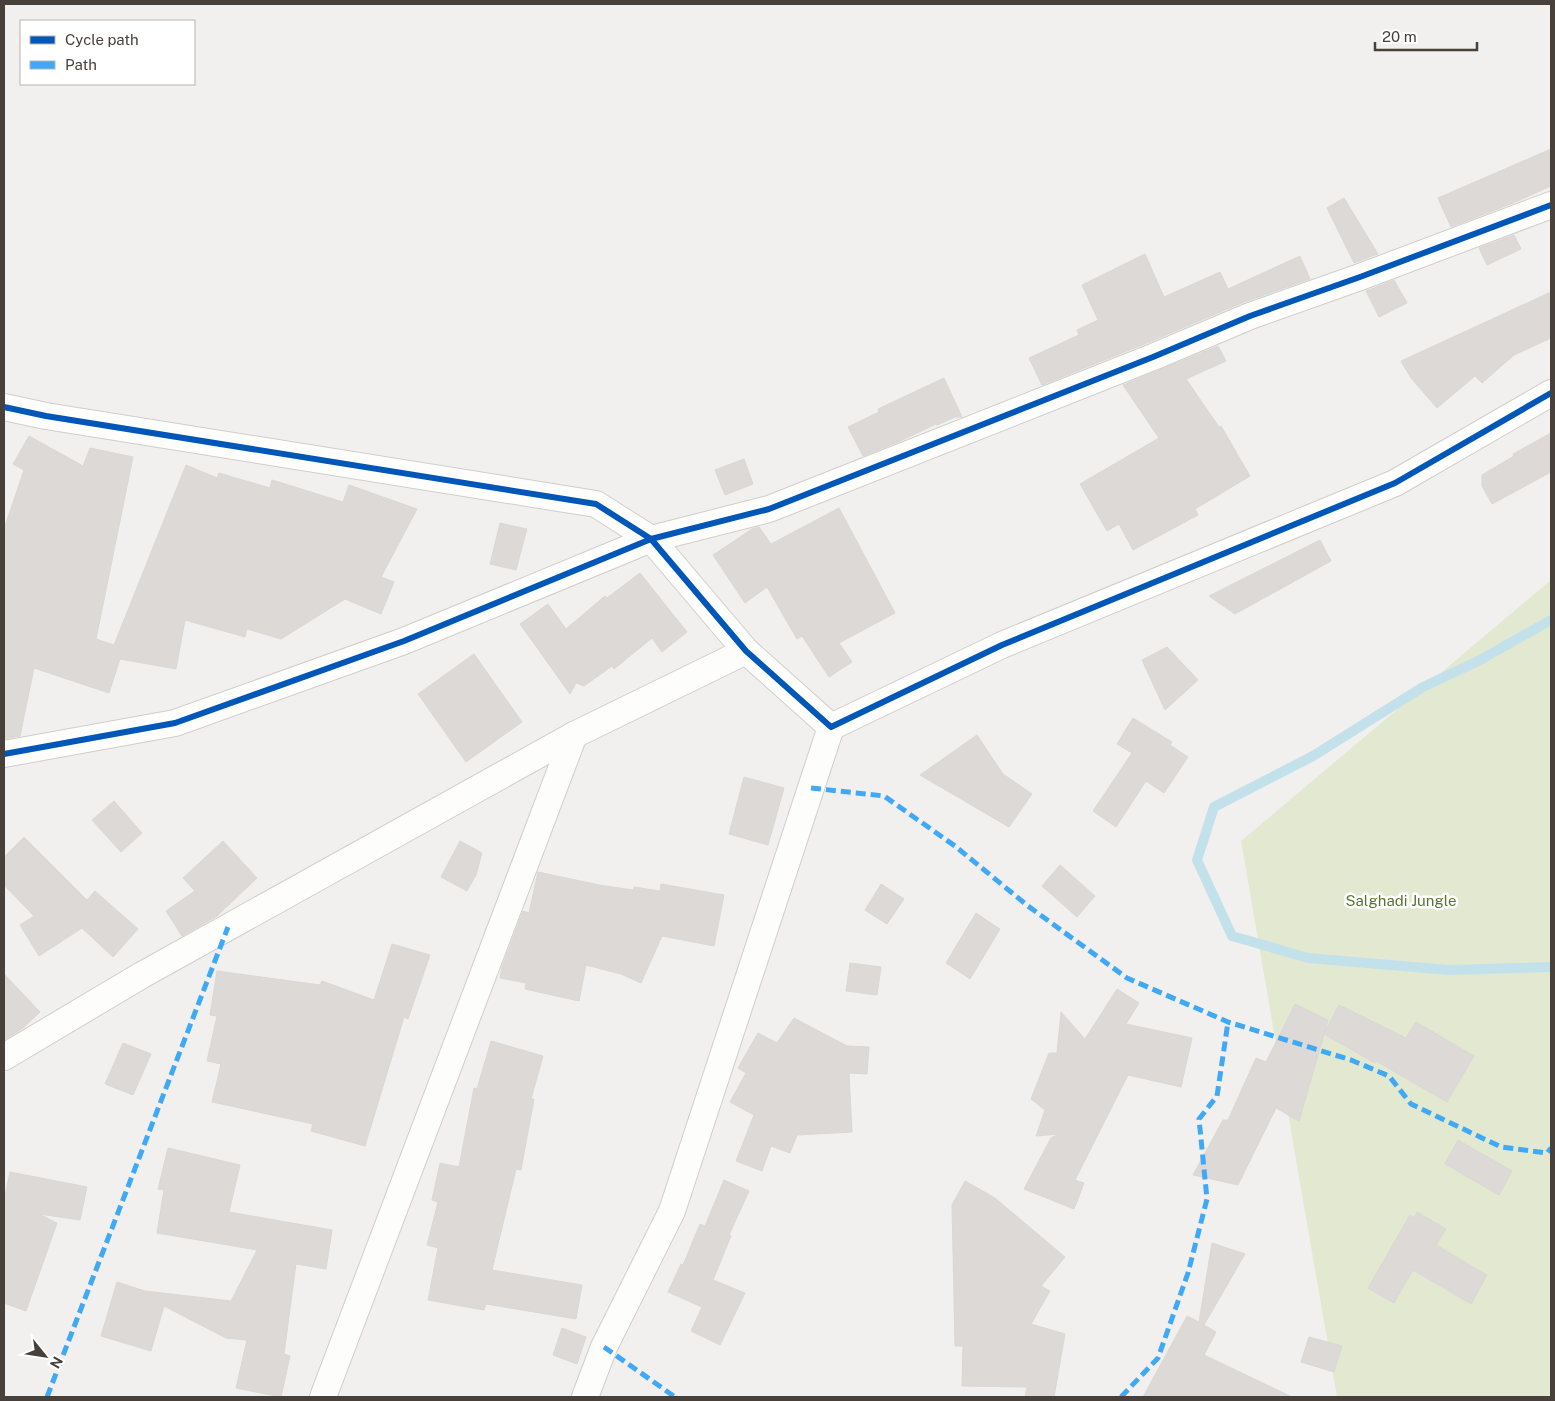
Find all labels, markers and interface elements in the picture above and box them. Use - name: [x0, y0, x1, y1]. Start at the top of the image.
- legend: [20, 20, 195, 85]
- scale bar: [1375, 20, 1478, 52]
- text: 20 m: [1382, 28, 1417, 45]
- text: Cycle path: [65, 31, 139, 48]
- text: Path: [65, 56, 97, 73]
- park label: Salghadi Jungle: [1346, 892, 1456, 909]
- north arrow: [20, 1331, 70, 1381]
- text: N: [47, 1354, 66, 1371]

